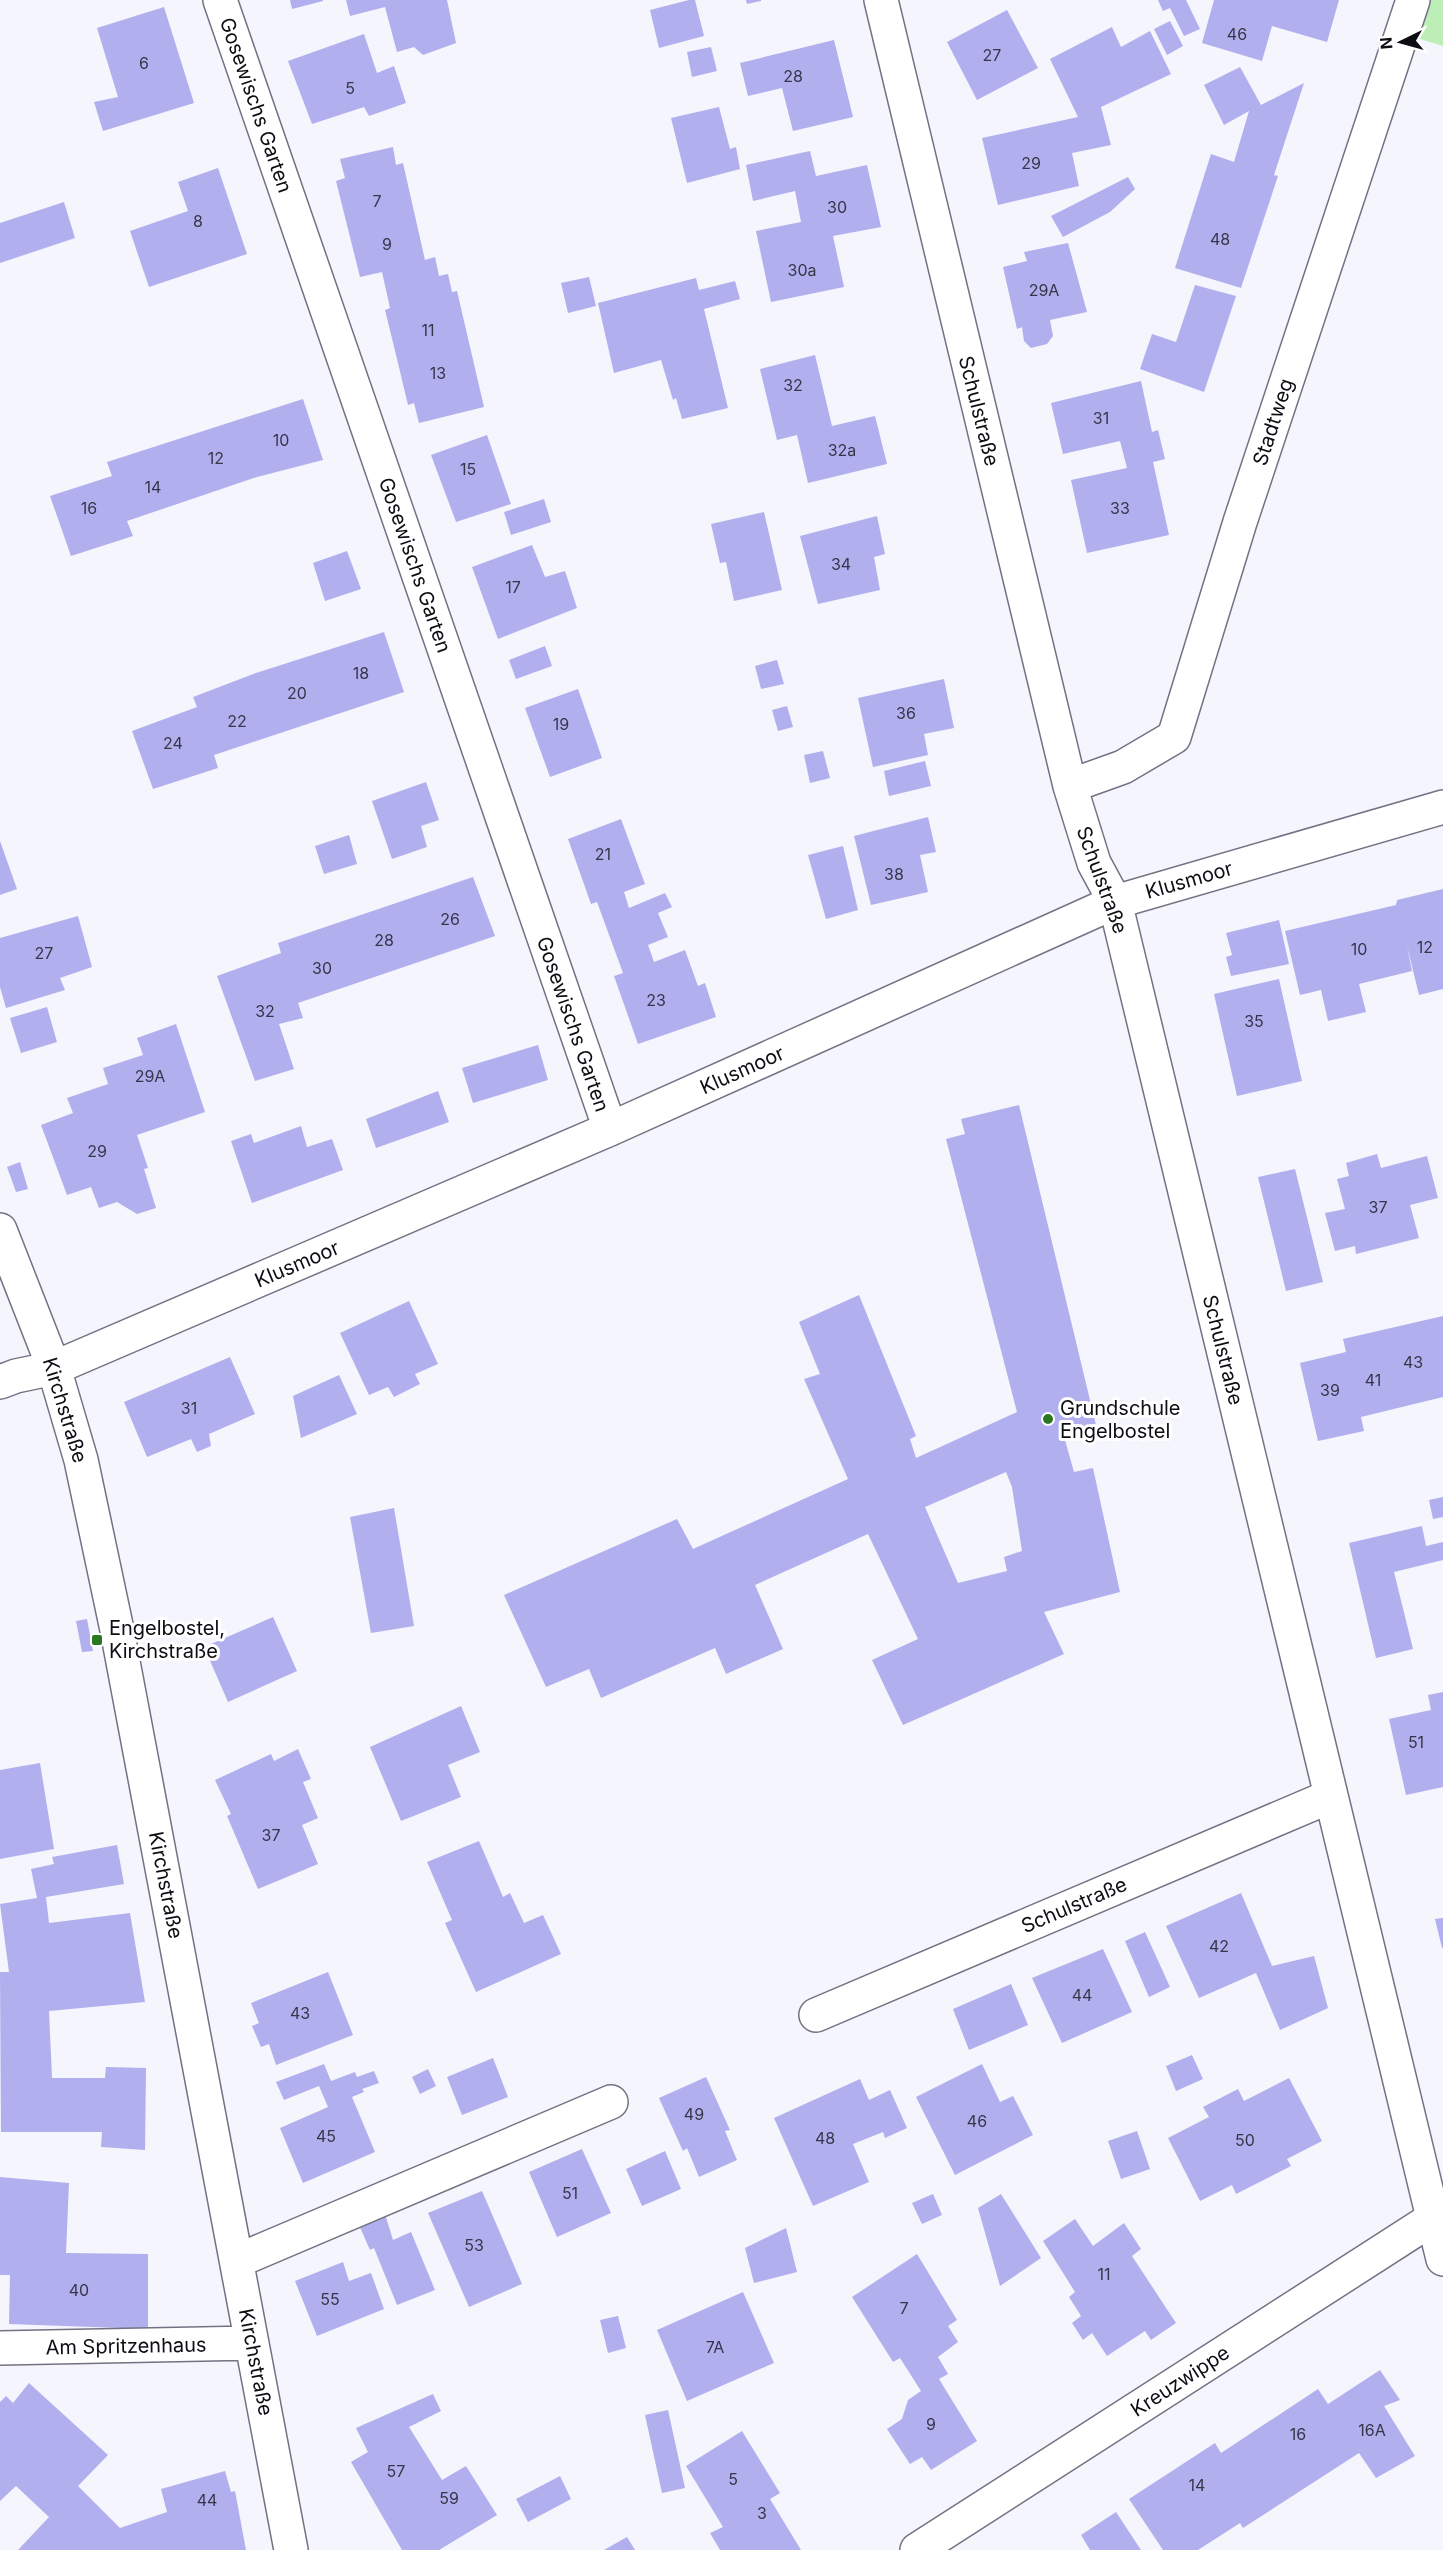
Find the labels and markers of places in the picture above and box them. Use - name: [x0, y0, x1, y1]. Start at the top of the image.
- place label: Grundschule Engelbostel: [1060, 1396, 1180, 1443]
- marker: Grundschule Engelbostel: [1041, 1412, 1055, 1426]
- place label: Engelbostel, Kirchstraße: [109, 1616, 225, 1663]
- marker: Engelbostel, Kirchstraße: [90, 1633, 104, 1647]

